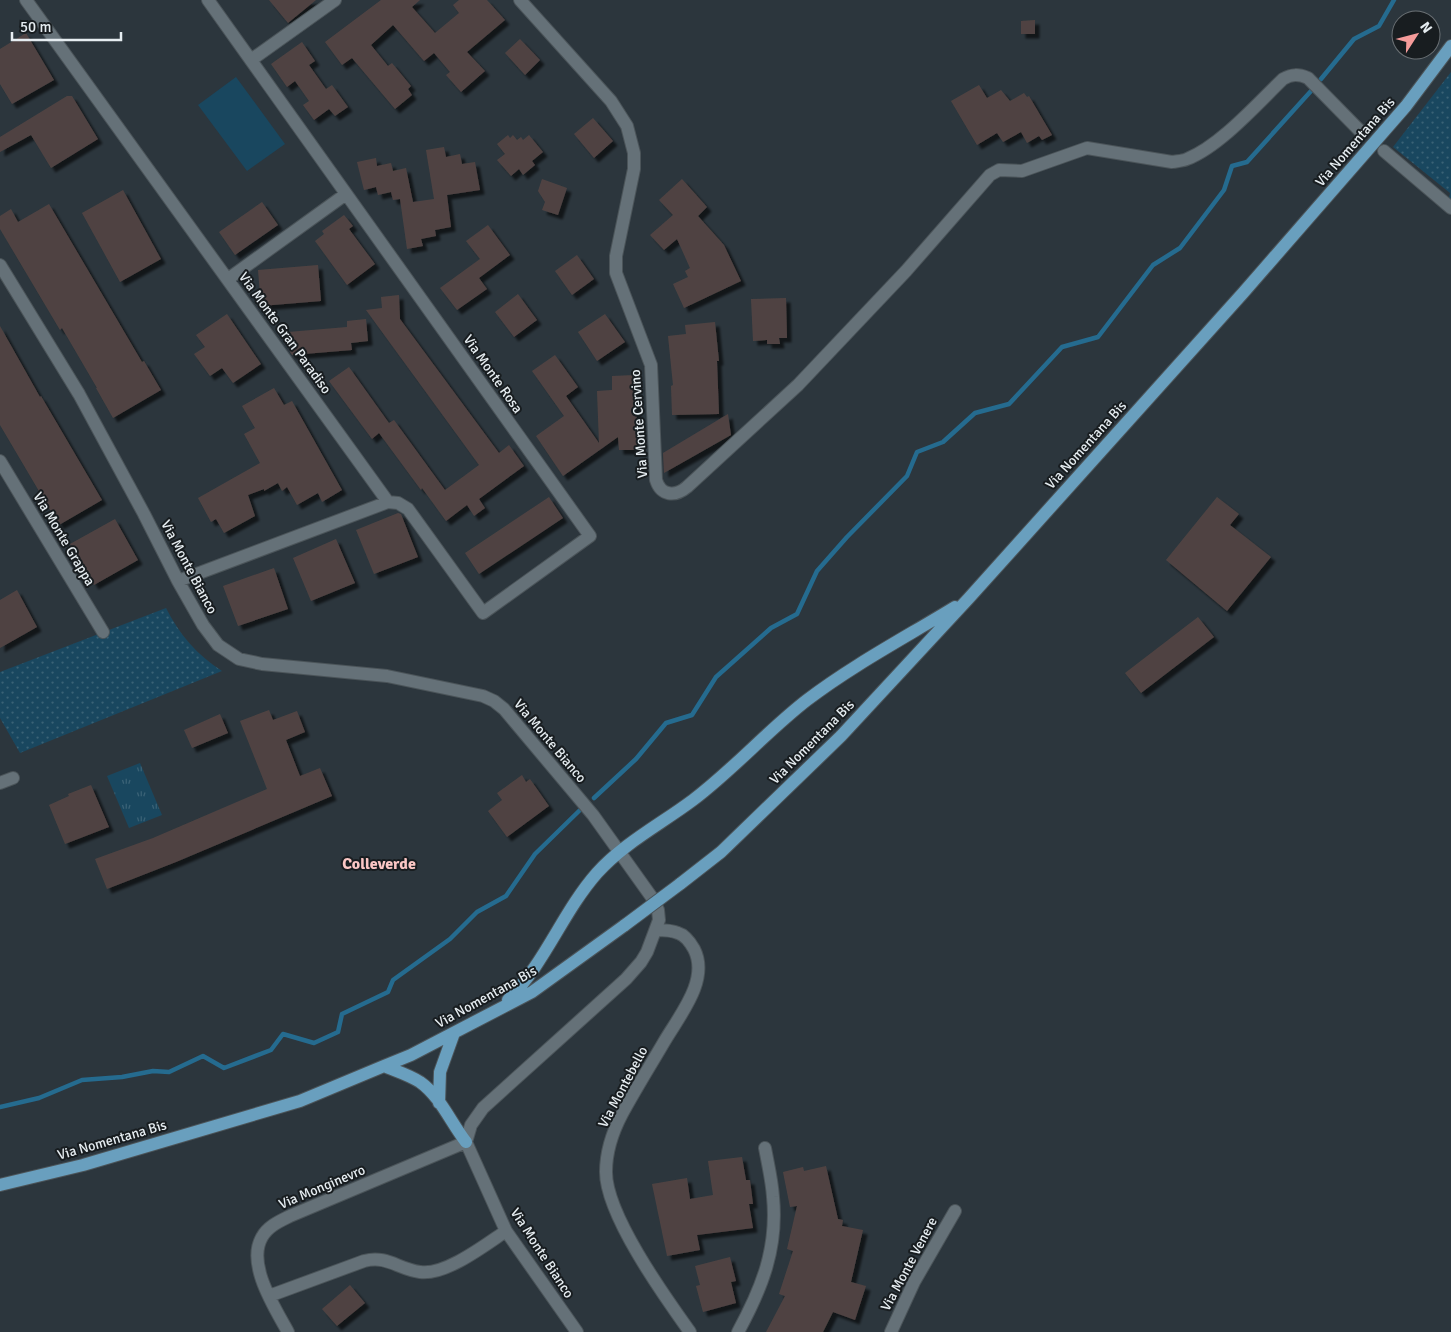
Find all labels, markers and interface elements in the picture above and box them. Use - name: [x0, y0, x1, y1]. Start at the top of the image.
- scale bar: [12, 10, 121, 42]
- north arrow: [1391, 10, 1441, 60]
- text: 50 m: [20, 18, 51, 36]
- text: N: [1416, 19, 1436, 37]
- street label: Via Nomentana Bis: [1312, 94, 1398, 190]
- street label: Via Monte Gran Paradiso: [235, 269, 335, 397]
- street label: Via Monte Rosa: [460, 332, 526, 416]
- street label: Via Monte Cervino: [627, 369, 651, 479]
- street label: Via Nomentana Bis: [1042, 397, 1130, 493]
- street label: Via Monte Grappa: [29, 489, 99, 589]
- street label: Via Monte Bianco: [157, 517, 221, 617]
- street label: Via Monte Bianco: [510, 696, 590, 786]
- street label: Via Nomentana Bis: [766, 696, 858, 788]
- district label: Colleverde: [342, 854, 416, 874]
- street label: Via Nomentana Bis: [433, 962, 539, 1032]
- street label: Via Montebello: [594, 1043, 652, 1131]
- street label: Via Nomentana Bis: [55, 1116, 169, 1164]
- street label: Via Monginevro: [276, 1161, 368, 1213]
- street label: Via Monte Bianco: [507, 1205, 577, 1301]
- street label: Via Monte Venere: [877, 1214, 941, 1314]

